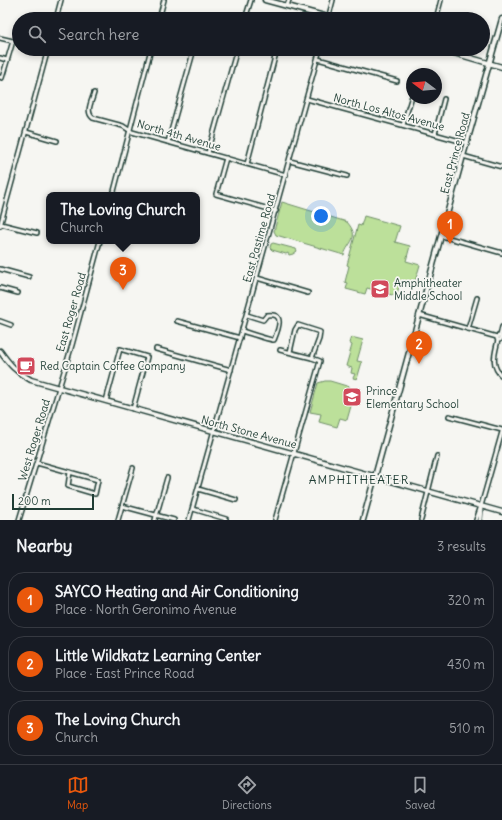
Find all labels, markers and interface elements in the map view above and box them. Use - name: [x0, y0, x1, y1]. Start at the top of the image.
- search box: [12, 12, 490, 56]
- icon: search: [26, 23, 48, 45]
- text: Search here: [58, 25, 139, 44]
- north arrow: [406, 68, 442, 104]
- street label: North Los Altos Avenue: [332, 90, 446, 134]
- street label: East Prince Road: [437, 110, 473, 195]
- street label: North 4th Avenue: [135, 116, 223, 154]
- street label: East Pastime Road: [240, 191, 279, 284]
- popup: [46, 192, 200, 244]
- text: The Loving Church: [60, 200, 186, 219]
- your location: [311, 206, 331, 226]
- pin: 1: [437, 211, 463, 244]
- text: Church: [60, 219, 103, 236]
- pin: 3: [110, 257, 136, 290]
- street label: East Roger Road: [53, 270, 89, 353]
- place label: Amphitheater Middle School: [394, 276, 463, 303]
- school or university icon: Amphitheater Middle School: [369, 278, 391, 300]
- pin: 2: [406, 331, 432, 364]
- cafe icon: Red Captain Coffee Company: [15, 355, 37, 377]
- place label: Red Captain Coffee Company: [40, 359, 186, 373]
- place label: Prince Elementary School: [366, 384, 459, 411]
- school or university icon: Prince Elementary School: [341, 386, 363, 408]
- street label: West Roger Road: [15, 397, 53, 483]
- street label: North Stone Avenue: [200, 412, 298, 452]
- district label: AMPHITHEATER: [309, 472, 409, 487]
- scale bar: [12, 492, 94, 511]
- text: 200 m: [18, 494, 51, 508]
- text: Nearby: [16, 535, 72, 557]
- text: 3 results: [437, 538, 486, 555]
- text: SAYCO Heating and Air Conditioning: [55, 582, 299, 601]
- text: 1: [27, 592, 33, 609]
- text: 320 m: [447, 592, 485, 609]
- text: Place · North Geronimo Avenue: [55, 601, 237, 618]
- text: Little Wildkatz Learning Center: [55, 646, 261, 665]
- text: 2: [26, 656, 34, 673]
- text: 430 m: [447, 656, 485, 673]
- text: Place · East Prince Road: [55, 665, 194, 682]
- text: The Loving Church: [55, 710, 180, 729]
- text: 3: [26, 720, 34, 737]
- text: 510 m: [449, 720, 485, 737]
- text: Church: [55, 729, 98, 746]
- tab: Map: [67, 774, 89, 812]
- tab: Directions: [222, 774, 272, 812]
- tab: Saved: [405, 774, 435, 812]

